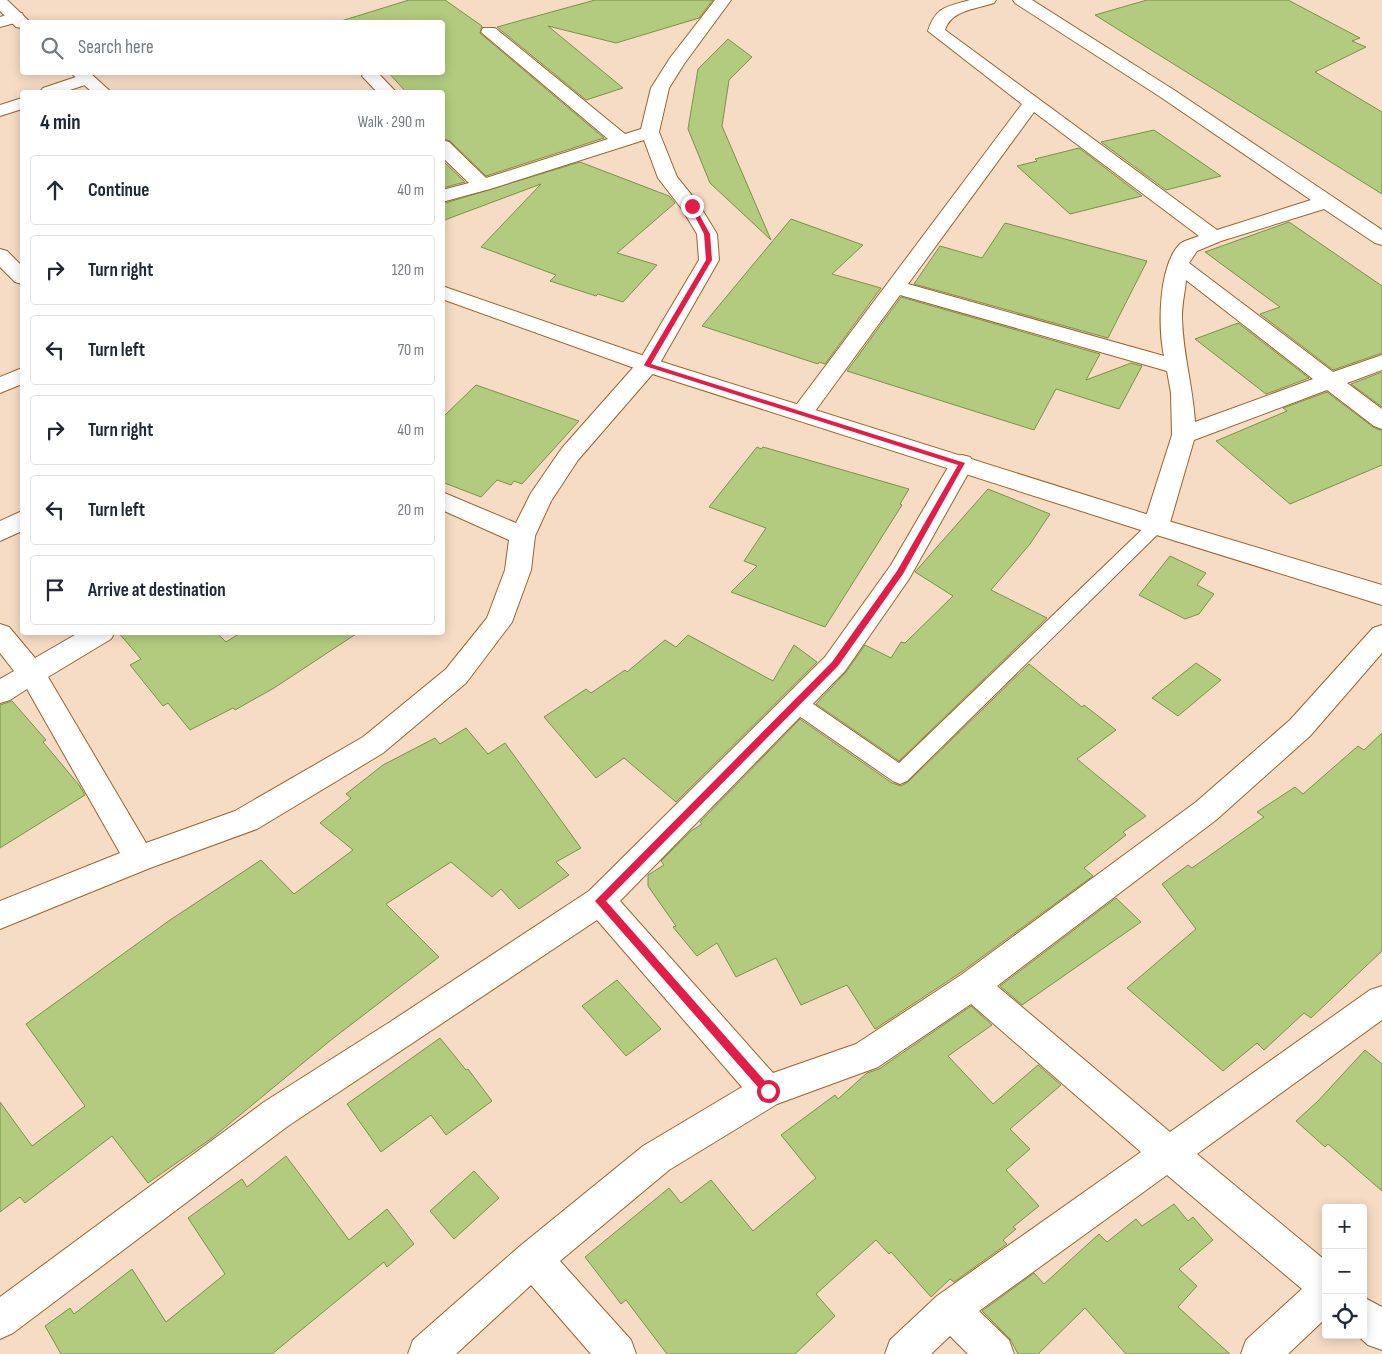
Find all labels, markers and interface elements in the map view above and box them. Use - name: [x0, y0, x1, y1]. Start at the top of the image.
- search box: [20, 20, 445, 75]
- icon: search: [38, 34, 66, 62]
- text: Search here: [78, 36, 154, 59]
- text: 4 min: [40, 110, 81, 135]
- text: Walk · 290 m: [358, 113, 425, 132]
- icon: ahead: [41, 176, 69, 204]
- text: Continue: [88, 179, 149, 202]
- text: 40 m: [397, 181, 424, 200]
- route end: [681, 195, 704, 218]
- icon: right: [41, 256, 69, 284]
- text: Turn right: [88, 259, 153, 282]
- text: 120 m: [392, 261, 424, 280]
- icon: left: [41, 336, 69, 364]
- text: Turn left: [88, 339, 145, 362]
- text: 70 m: [398, 341, 424, 360]
- icon: right: [41, 416, 69, 444]
- text: Turn right: [88, 419, 153, 442]
- text: 40 m: [397, 421, 424, 440]
- icon: left: [41, 496, 69, 524]
- text: Turn left: [88, 499, 145, 522]
- text: 20 m: [397, 501, 424, 520]
- icon: arrive: [41, 576, 69, 604]
- text: Arrive at destination: [88, 579, 226, 602]
- route start: [757, 1080, 780, 1103]
- map controls: [1322, 1204, 1367, 1339]
- button: +: [1322, 1204, 1367, 1249]
- button: −: [1322, 1249, 1367, 1294]
- button: locate: [1322, 1294, 1367, 1339]

